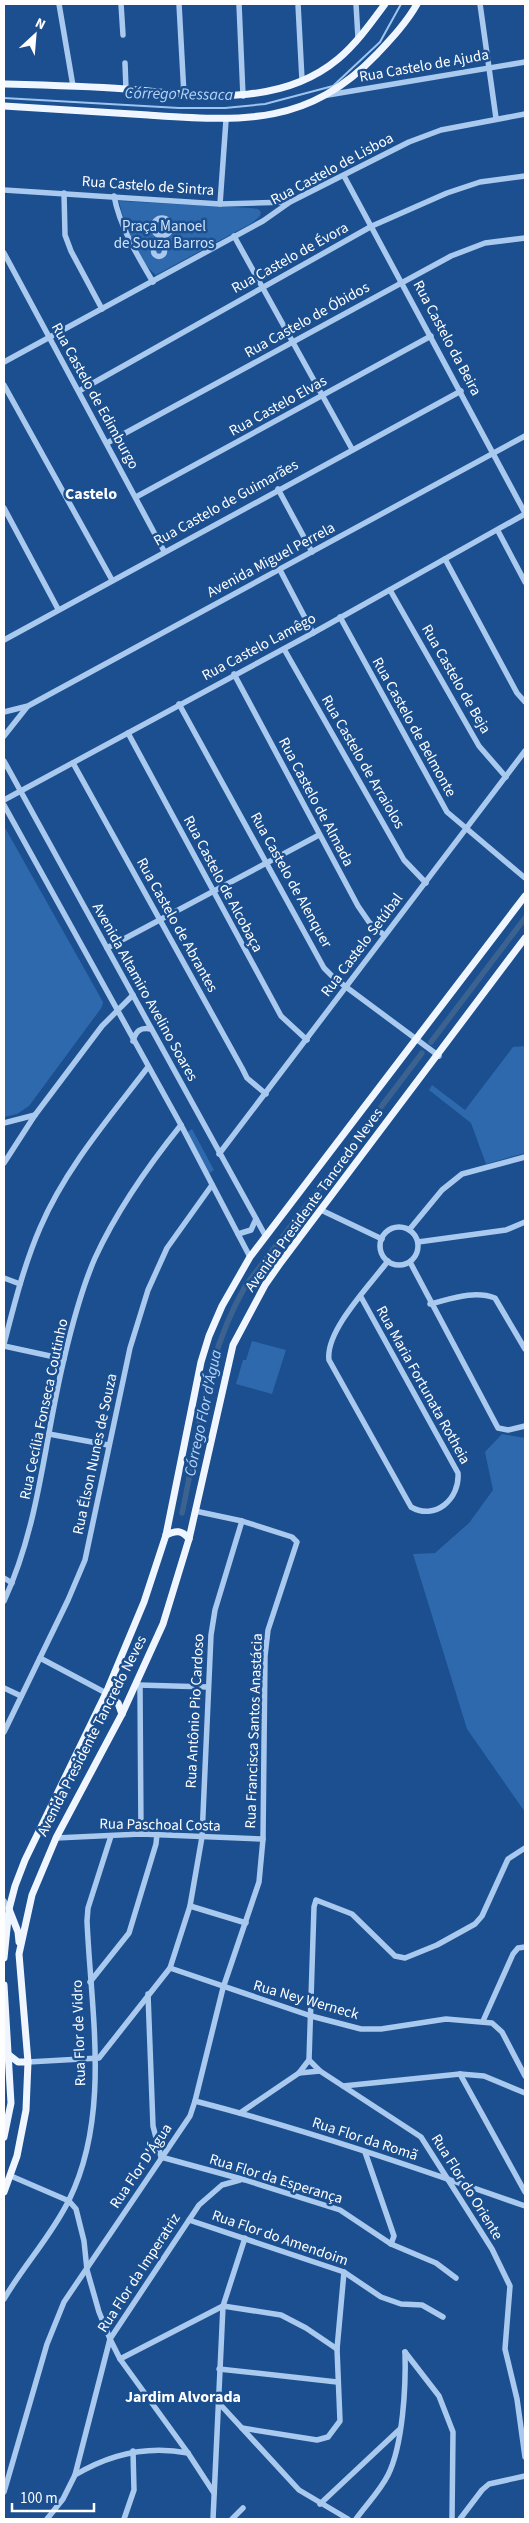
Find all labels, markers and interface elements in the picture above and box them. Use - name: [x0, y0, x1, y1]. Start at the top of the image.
- north arrow: [10, 10, 60, 60]
- text: N: [32, 13, 49, 35]
- street label: Rua Castelo de Ajuda: [358, 44, 490, 88]
- water label: Córrego Ressaca: [125, 82, 234, 106]
- street label: Rua Castelo de Lisboa: [267, 128, 397, 210]
- street label: Rua Castelo de Sintra: [81, 171, 215, 201]
- park label: Praça Manoel de Souza Barros: [114, 216, 214, 254]
- street label: Rua Castelo de Évora: [228, 217, 352, 299]
- street label: Rua Castelo de Óbidos: [241, 277, 373, 363]
- street label: Rua Castelo da Beira: [408, 277, 486, 399]
- street label: Rua Castelo de Edimburgo: [46, 319, 144, 473]
- street label: Rua Castelo Elvas: [225, 370, 331, 442]
- street label: Rua Castelo de Guimarães: [150, 454, 302, 552]
- district label: Castelo: [65, 483, 117, 505]
- street label: Avenida Miguel Perrela: [203, 517, 339, 603]
- street label: Rua Castelo Lamêgo: [198, 608, 320, 686]
- street label: Rua Castelo de Beja: [416, 621, 496, 737]
- street label: Rua Castelo de Belmonte: [367, 653, 461, 801]
- street label: Rua Castelo de Arraiolos: [316, 691, 410, 833]
- street label: Rua Castelo de Almada: [273, 734, 359, 870]
- street label: Rua Castelo de Alenquer: [245, 808, 337, 952]
- street label: Rua Castelo de Alcobaça: [178, 812, 268, 956]
- street label: Rua Castelo de Abrantes: [131, 854, 223, 996]
- street label: Rua Castelo Setúbal: [316, 889, 408, 1001]
- street label: Avenida Altamiro Avelino Soares: [87, 899, 203, 1085]
- street label: Avenida Presidente Tancredo Neves: [240, 1104, 388, 1296]
- street label: Rua Maria Fortunata Rotheia: [371, 1302, 475, 1468]
- street label: Rua Cecília Fonseca Coutinho: [15, 1317, 73, 1501]
- water label: Córrego Flor d'Água: [179, 1347, 227, 1478]
- street label: Rua Élson Nunes de Souza: [68, 1372, 122, 1536]
- street label: Avenida Presidente Tancredo Neves: [32, 1632, 152, 1840]
- street label: Rua Antônio Pio Cardoso: [180, 1633, 210, 1789]
- street label: Rua Francisca Santos Anastácia: [240, 1633, 268, 1829]
- street label: Rua Paschoal Costa: [99, 1813, 221, 1837]
- street label: Rua Ney Werneck: [251, 1975, 362, 2025]
- street label: Rua Flor de Vidro: [67, 1979, 91, 2087]
- street label: Rua Flor da Romã: [309, 2112, 421, 2166]
- street label: Rua Flor D'Água: [105, 2119, 177, 2213]
- street label: Rua Flor do Oriente: [426, 2130, 508, 2244]
- street label: Rua Flor da Esperança: [207, 2149, 345, 2209]
- street label: Rua Flor do Amendoim: [209, 2205, 351, 2271]
- street label: Rua Flor da Imperatriz: [93, 2209, 185, 2337]
- district label: Jardim Alvorada: [125, 2386, 241, 2408]
- scale bar: [12, 2480, 95, 2512]
- text: 100 m: [20, 2488, 58, 2509]

